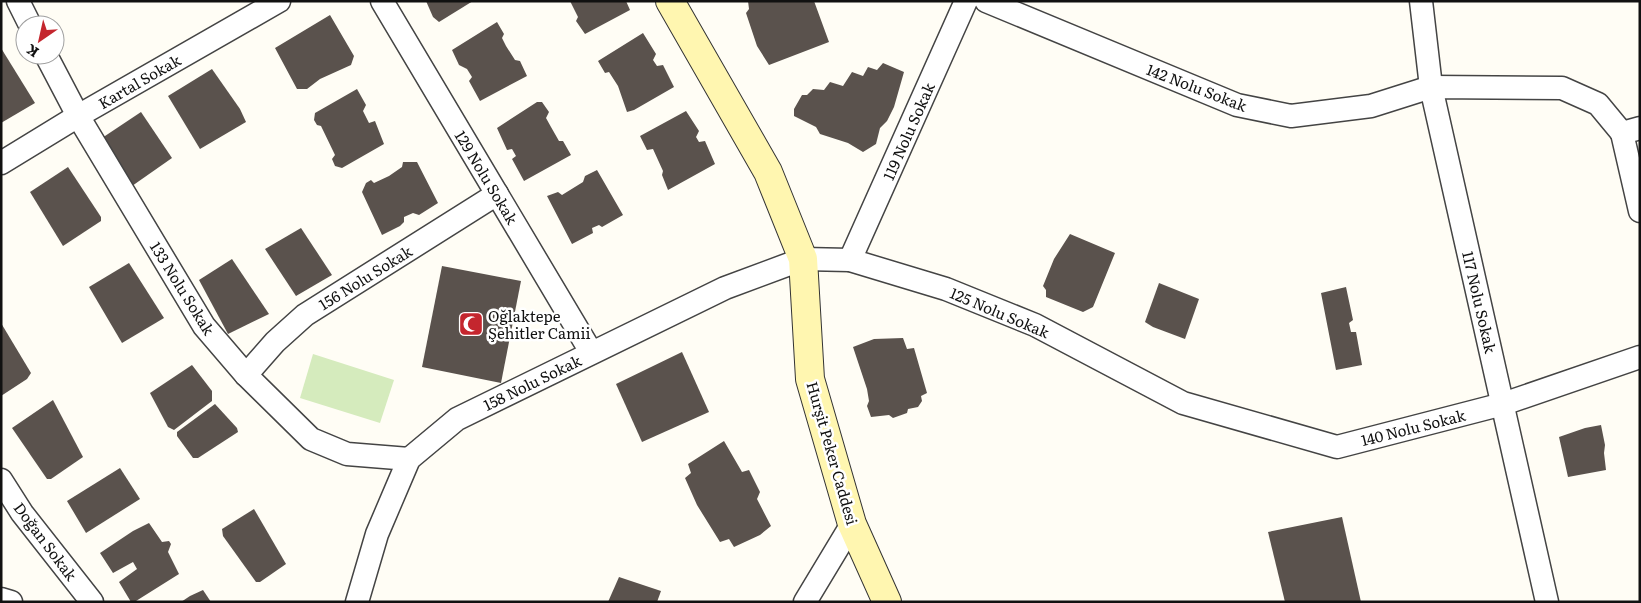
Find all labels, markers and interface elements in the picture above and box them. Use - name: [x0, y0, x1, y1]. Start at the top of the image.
- north arrow: [15, 15, 65, 65]
- text: K: [22, 40, 42, 63]
- street label: Kartal Sokak: [93, 48, 185, 114]
- street label: 142 Nolu Sokak: [1143, 57, 1251, 117]
- street label: 119 Nolu Sokak: [876, 78, 940, 183]
- street label: 129 Nolu Sokak: [450, 126, 525, 229]
- street label: 133 Nolu Sokak: [145, 237, 221, 340]
- street label: 156 Nolu Sokak: [314, 239, 417, 315]
- street label: 117 Nolu Sokak: [1457, 249, 1503, 356]
- street label: 125 Nolu Sokak: [947, 281, 1054, 344]
- place label: Oğlaktepe Şehitler Camii: [488, 304, 591, 344]
- mosque icon: Oğlaktepe Şehitler Camii: [458, 311, 484, 337]
- street label: 158 Nolu Sokak: [479, 348, 586, 416]
- street label: Hurşit Peker Caddesi: [802, 379, 864, 527]
- street label: 140 Nolu Sokak: [1358, 403, 1469, 451]
- street label: Doğan Sokak: [9, 497, 84, 586]

